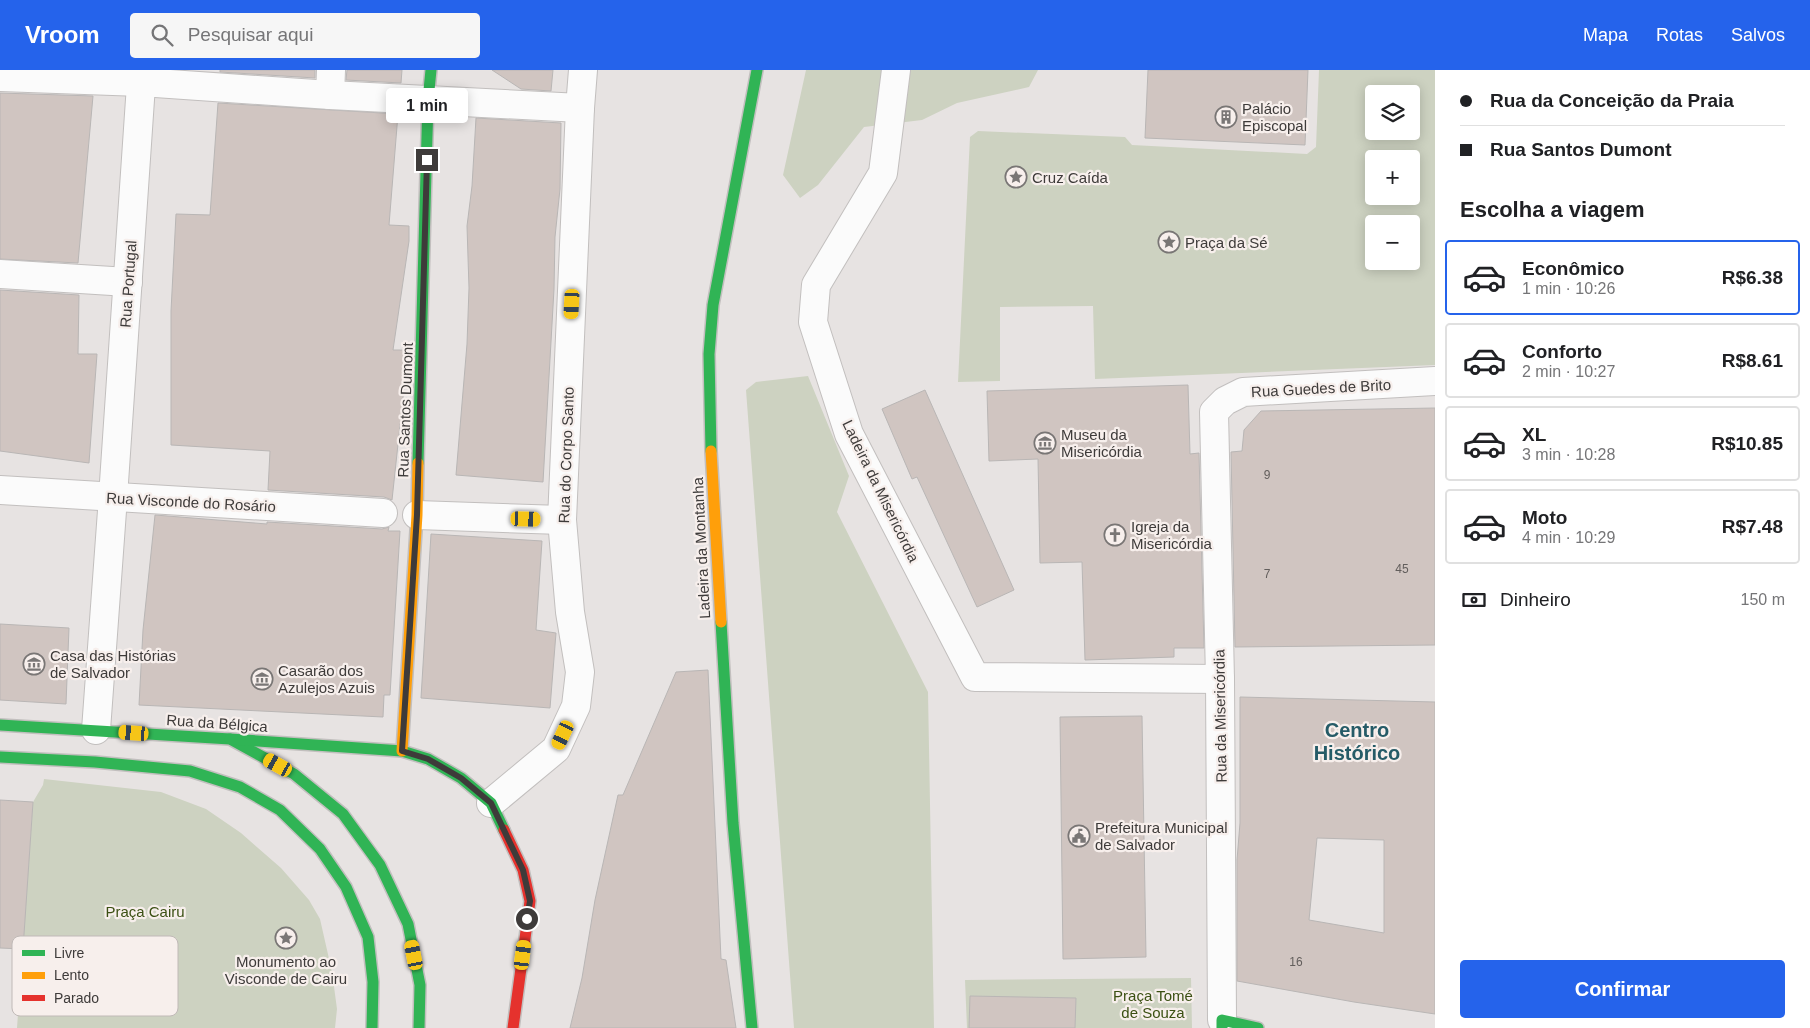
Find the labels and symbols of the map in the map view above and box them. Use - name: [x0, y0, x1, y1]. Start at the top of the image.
- callout: 1 min: [386, 88, 468, 122]
- place label: Palácio Episcopal: [1242, 100, 1307, 134]
- building icon: Palácio Episcopal: [1214, 105, 1238, 129]
- route end: [416, 149, 438, 171]
- place icon: Cruz Caída: [1004, 165, 1028, 189]
- place label: Cruz Caída: [1032, 169, 1109, 186]
- place icon: Praça da Sé: [1157, 230, 1181, 254]
- place label: Praça da Sé: [1185, 234, 1268, 251]
- street label: Rua Portugal: [116, 240, 140, 328]
- car: [563, 289, 580, 319]
- street label: Rua Santos Dumont: [394, 341, 416, 478]
- street label: Rua Guedes de Brito: [1251, 376, 1391, 400]
- street label: Rua do Corpo Santo: [555, 386, 577, 524]
- street label: Ladeira da Misericórdia: [839, 417, 923, 565]
- place label: Museu da Misericórdia: [1061, 426, 1143, 460]
- museum icon: Museu da Misericórdia: [1033, 431, 1057, 455]
- house number: 9: [1264, 468, 1271, 482]
- street label: Ladeira da Montanha: [689, 476, 713, 619]
- street label: Rua Visconde do Rosário: [106, 489, 276, 515]
- car: [510, 511, 541, 527]
- place label: Igreja da Misericórdia: [1131, 518, 1213, 552]
- church icon: Igreja da Misericórdia: [1103, 523, 1127, 547]
- house number: 45: [1395, 562, 1409, 576]
- house number: 7: [1264, 567, 1271, 581]
- place label: Casa das Histórias de Salvador: [50, 647, 176, 681]
- street label: Rua da Misericórdia: [1210, 649, 1230, 783]
- museum icon: Casa das Histórias de Salvador: [22, 652, 46, 676]
- place label: Casarão dos Azulejos Azuis: [278, 662, 375, 696]
- museum icon: Casarão dos Azulejos Azuis: [250, 667, 274, 691]
- street label: Rua da Bélgica: [166, 711, 269, 735]
- car: [549, 718, 576, 752]
- district label: Centro Histórico: [1314, 719, 1400, 764]
- car: [118, 724, 149, 742]
- car: [261, 751, 294, 779]
- place label: Prefeitura Municipal de Salvador: [1095, 819, 1228, 853]
- public building icon: Prefeitura Municipal de Salvador: [1067, 824, 1091, 848]
- park label: Praça Cairu: [105, 903, 185, 920]
- route start: [516, 908, 538, 930]
- place icon: Monumento ao Visconde de Cairu: [274, 926, 298, 950]
- legend: [12, 936, 178, 1016]
- car: [403, 939, 424, 971]
- car: [513, 939, 532, 971]
- text: Livre: [54, 945, 85, 961]
- place label: Monumento ao Visconde de Cairu: [225, 953, 347, 987]
- house number: 16: [1289, 955, 1303, 969]
- text: Lento: [54, 967, 89, 983]
- park label: Praça Tomé de Souza: [1113, 987, 1193, 1021]
- text: Parado: [54, 990, 99, 1006]

